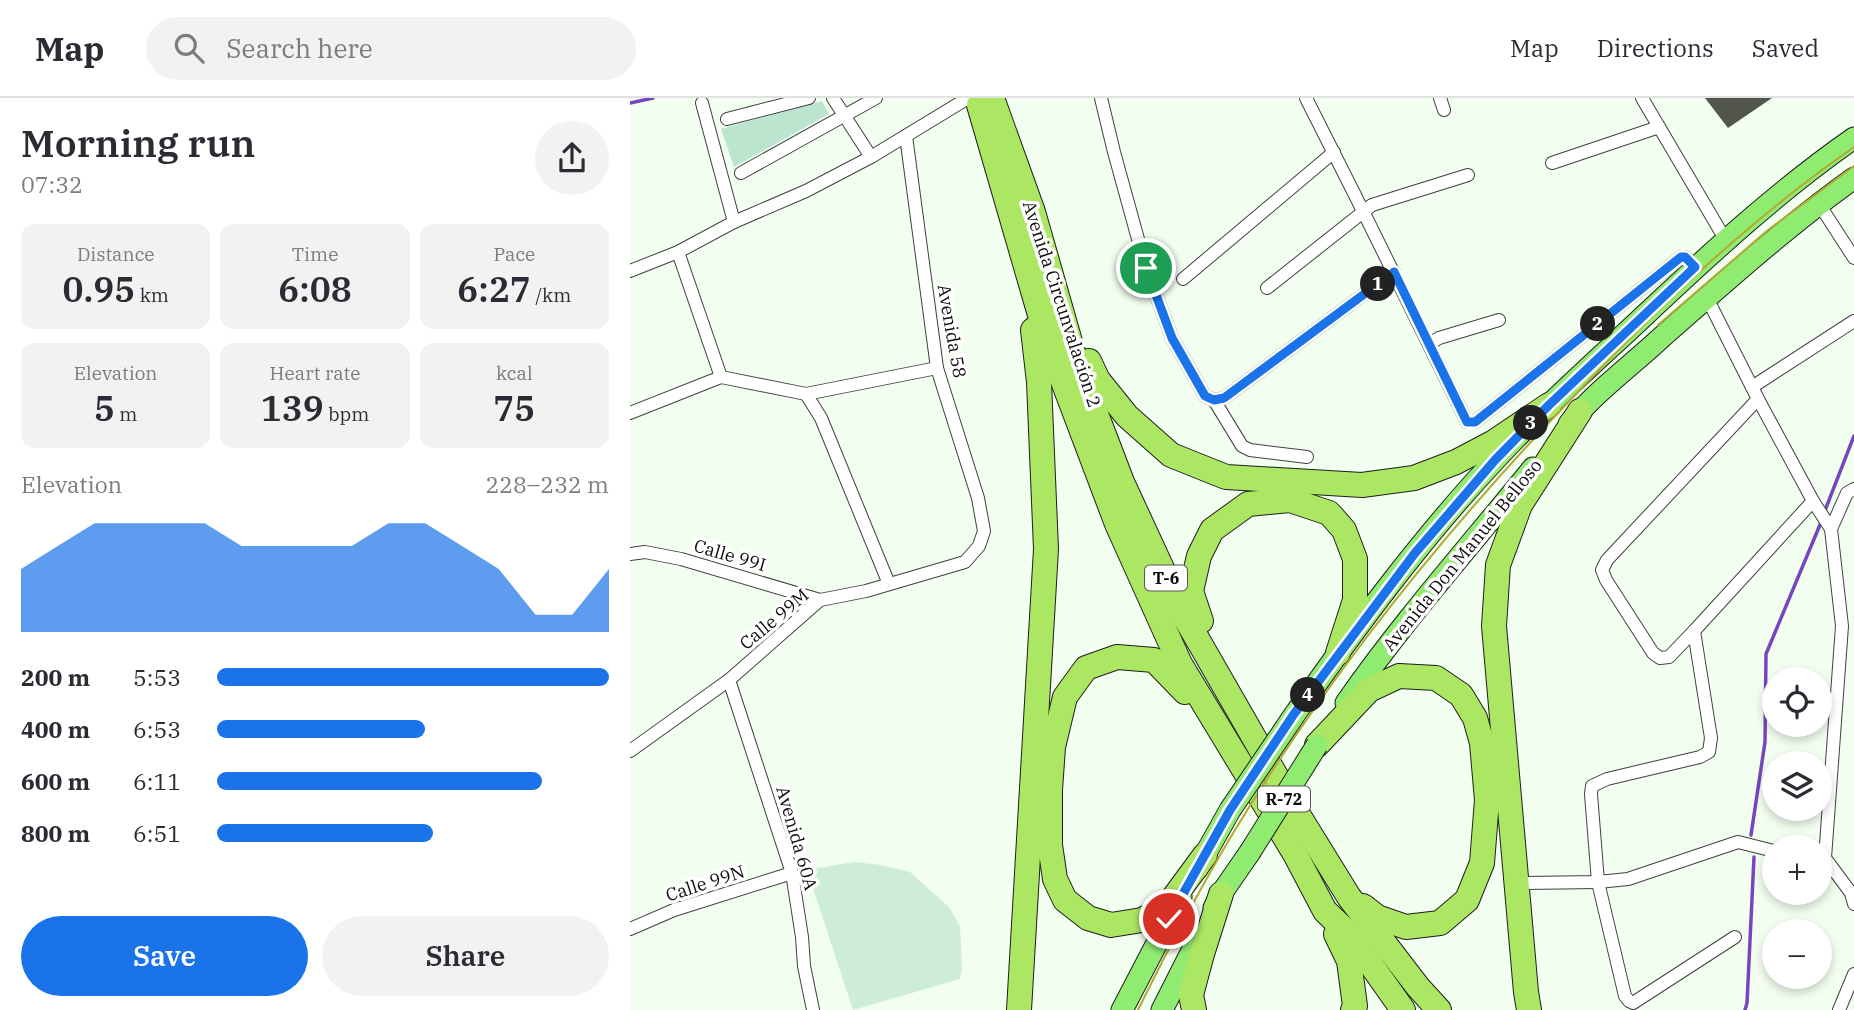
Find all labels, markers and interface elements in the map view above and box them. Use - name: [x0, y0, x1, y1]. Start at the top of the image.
- search box: [146, 17, 636, 80]
- text: Map: [35, 27, 104, 70]
- icon: search: [170, 29, 208, 67]
- text: Search here: [226, 31, 373, 65]
- text: Map: [1510, 32, 1559, 64]
- text: Directions: [1597, 32, 1714, 64]
- text: Saved: [1752, 32, 1819, 64]
- text: Morning run: [21, 118, 255, 167]
- button: share: [535, 121, 609, 195]
- text: 07:32: [21, 169, 83, 199]
- street label: Avenida Circunvalación 2: [1018, 198, 1106, 410]
- pin: [1116, 238, 1176, 298]
- text: Distance: [77, 242, 154, 266]
- text: Time: [292, 242, 338, 266]
- text: Pace: [493, 242, 535, 266]
- icon: arrive: [1127, 249, 1165, 287]
- text: 0.95: [62, 266, 135, 312]
- text: 6:08: [278, 266, 352, 312]
- text: 6:27: [457, 266, 531, 312]
- pin: 1: [1360, 266, 1396, 302]
- text: 1: [1372, 271, 1383, 295]
- street label: Avenida 58: [932, 282, 972, 380]
- text: km: [135, 283, 169, 307]
- text: /km: [531, 283, 571, 307]
- pin: 2: [1580, 306, 1616, 342]
- text: 2: [1592, 311, 1603, 335]
- text: Elevation: [74, 361, 158, 385]
- text: Heart rate: [270, 361, 360, 385]
- text: kcal: [496, 361, 533, 385]
- text: 5: [94, 385, 115, 431]
- text: 139: [261, 385, 324, 431]
- text: 75: [493, 385, 535, 431]
- text: m: [115, 402, 137, 426]
- text: bpm: [324, 402, 369, 426]
- pin: 3: [1514, 406, 1548, 440]
- text: 3: [1525, 410, 1536, 434]
- street label: Avenida Don Manuel Belloso: [1377, 454, 1547, 656]
- text: Elevation: [21, 469, 122, 499]
- text: 228–232 m: [485, 469, 609, 499]
- street label: Calle 99I: [691, 534, 769, 576]
- road number: T-6: [1145, 565, 1187, 590]
- street label: Calle 99M: [735, 583, 813, 655]
- text: 200 m: [21, 662, 90, 692]
- text: 5:53: [133, 662, 181, 692]
- map controls: [1762, 667, 1832, 989]
- button: locate: [1762, 667, 1832, 737]
- pin: 4: [1290, 678, 1326, 712]
- text: 4: [1302, 682, 1313, 706]
- text: 400 m: [21, 714, 90, 744]
- text: 6:53: [133, 714, 181, 744]
- button: layers: [1762, 751, 1832, 821]
- text: 600 m: [21, 766, 90, 796]
- text: 6:11: [133, 766, 181, 796]
- street label: Avenida 60A: [771, 783, 823, 893]
- road number: R-72: [1258, 786, 1310, 812]
- text: 800 m: [21, 818, 90, 848]
- text: 6:51: [133, 818, 181, 848]
- button: +: [1762, 835, 1832, 905]
- street label: Calle 99N: [663, 859, 747, 907]
- pin: [1139, 889, 1199, 949]
- icon: check: [1150, 900, 1188, 938]
- button: Save: [21, 916, 308, 996]
- button: Share: [322, 916, 609, 996]
- button: −: [1762, 919, 1832, 989]

